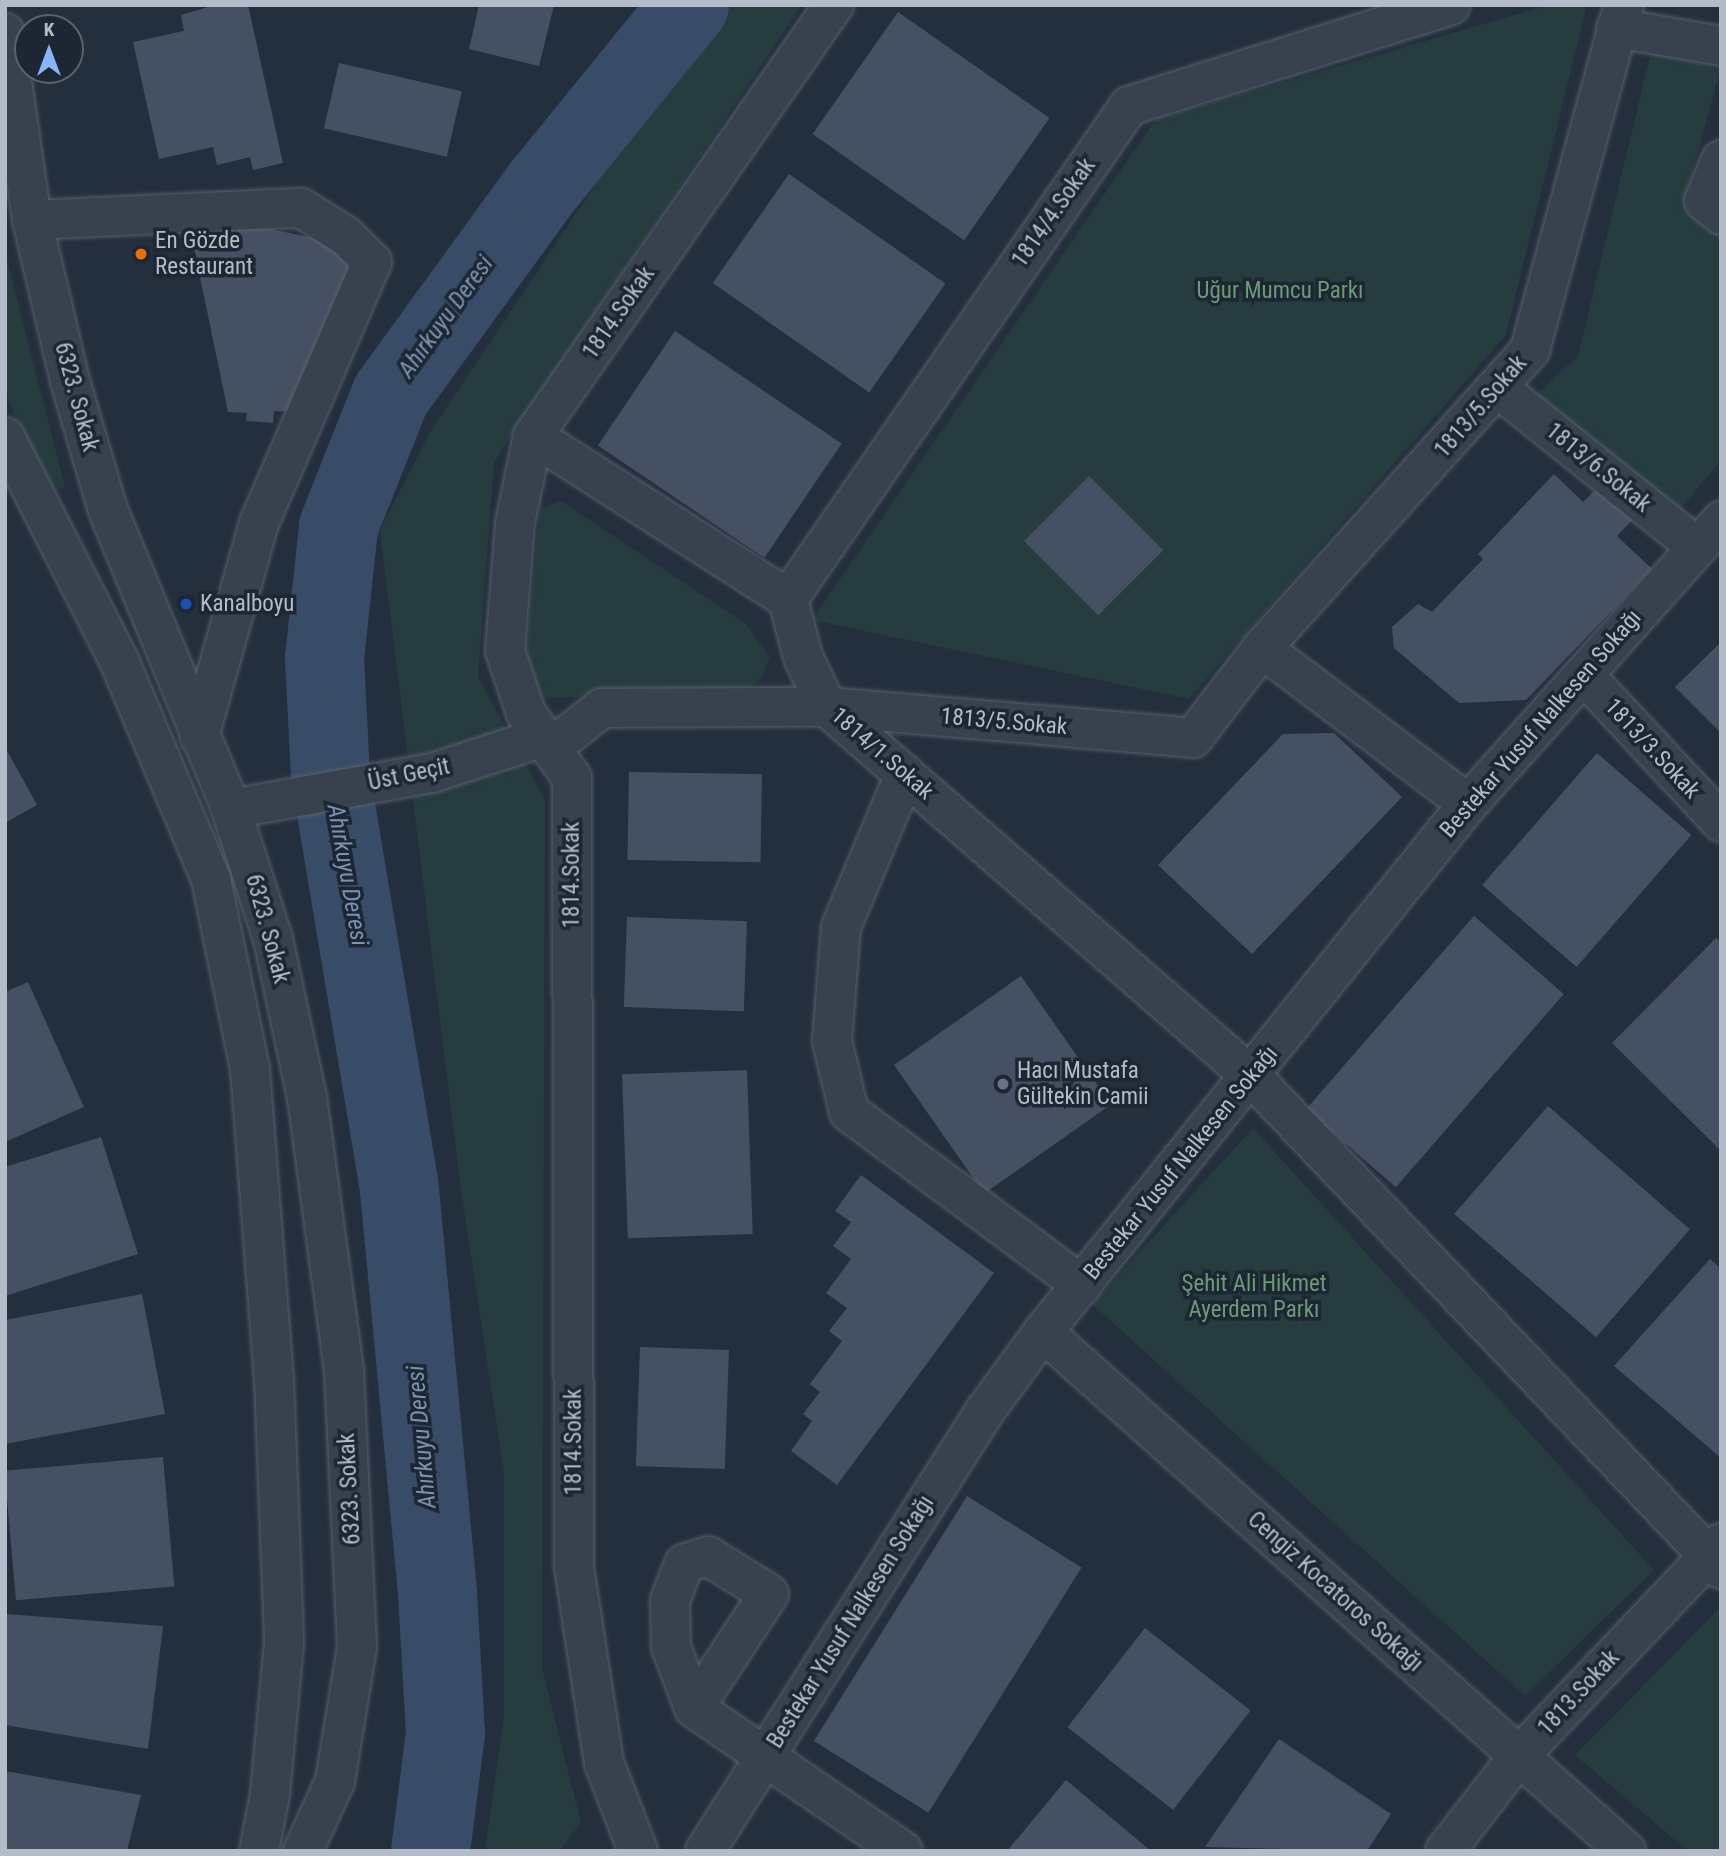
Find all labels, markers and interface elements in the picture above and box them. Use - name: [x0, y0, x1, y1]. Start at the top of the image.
- north arrow: [14, 14, 84, 84]
- text: K: [44, 18, 54, 41]
- street label: 1814/4.Sokak: [1006, 153, 1102, 273]
- place label: En Gözde Restaurant: [155, 227, 253, 281]
- marker: En Gözde Restaurant: [133, 246, 149, 262]
- water label: Ahırkuyu Deresi: [392, 251, 500, 383]
- street label: 1814.Sokak: [577, 261, 661, 365]
- park label: Uğur Mumcu Parkı: [1197, 277, 1363, 305]
- street label: 6323. Sokak: [48, 339, 104, 455]
- street label: 1813/5.Sokak: [1429, 350, 1533, 464]
- street label: 1813/6.Sokak: [1540, 417, 1656, 519]
- place label: Kanalboyu: [200, 590, 294, 618]
- marker: Kanalboyu: [178, 596, 194, 612]
- street label: Bestekar Yusuf Nalkesen Sokağı: [1435, 604, 1647, 844]
- street label: 1813/3.Sokak: [1599, 693, 1705, 805]
- street label: 1814/1.Sokak: [825, 702, 939, 806]
- street label: 1813/5.Sokak: [940, 703, 1068, 741]
- street label: Üst Geçit: [366, 753, 452, 797]
- water label: Ahırkuyu Deresi: [320, 802, 374, 948]
- street label: 1814.Sokak: [558, 822, 586, 928]
- street label: 6323. Sokak: [239, 871, 295, 987]
- street label: Bestekar Yusuf Nalkesen Sokağı: [1078, 1041, 1284, 1285]
- place label: Hacı Mustafa Gültekin Camii: [1017, 1057, 1149, 1111]
- marker: Hacı Mustafa Gültekin Camii: [995, 1076, 1011, 1092]
- park label: Şehit Ali Hikmet Ayerdem Parkı: [1181, 1270, 1327, 1324]
- water label: Ahırkuyu Deresi: [401, 1364, 443, 1510]
- street label: 1814.Sokak: [560, 1389, 588, 1495]
- street label: 6323. Sokak: [333, 1432, 367, 1546]
- street label: Bestekar Yusuf Nalkesen Sokağı: [762, 1491, 940, 1753]
- street label: Cengiz Kocatoros Sokağı: [1242, 1506, 1428, 1678]
- street label: 1813.Sokak: [1533, 1645, 1625, 1741]

